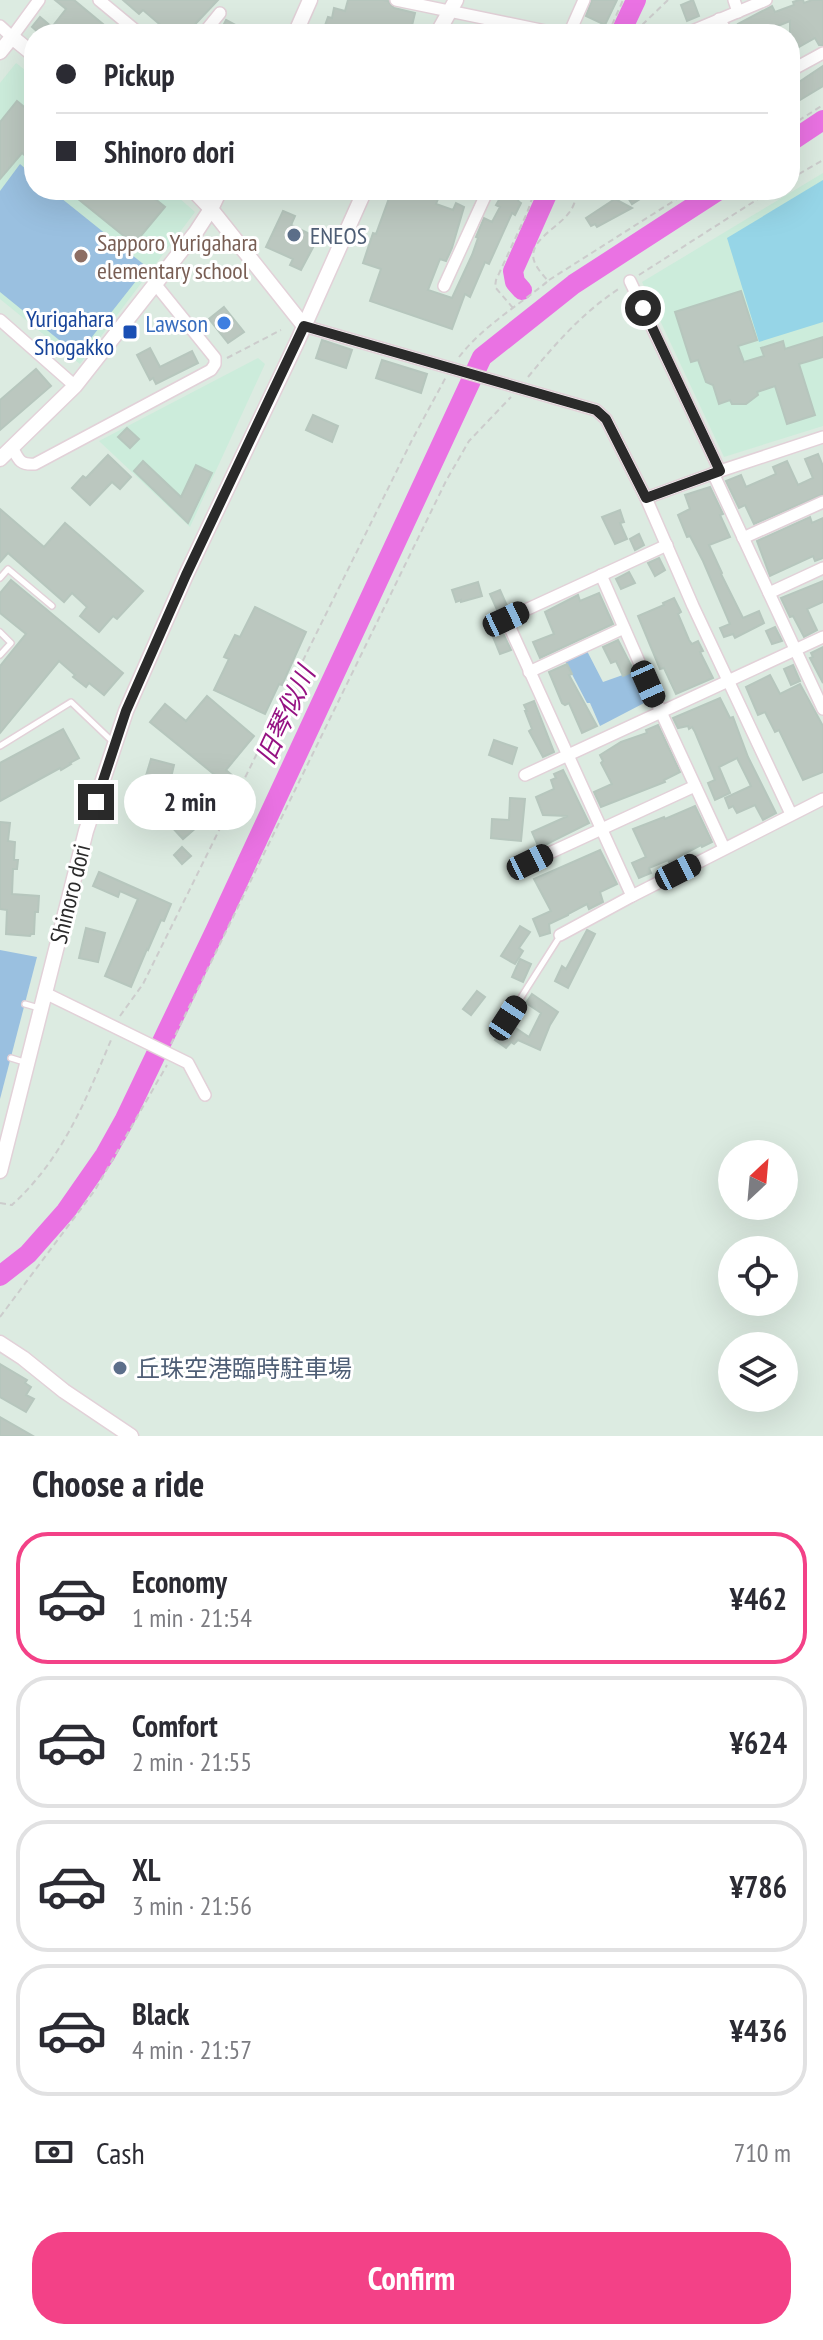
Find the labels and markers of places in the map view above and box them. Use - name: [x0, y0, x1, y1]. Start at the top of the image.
- place label: ENEOS: [310, 220, 367, 251]
- marker: ENEOS: [285, 226, 303, 244]
- place label: Sapporo Yurigahara elementary school: [97, 227, 258, 286]
- marker: Sapporo Yurigahara elementary school: [72, 247, 90, 265]
- place label: Yurigahara Shogakko: [26, 303, 114, 362]
- place label: Lawson: [146, 308, 208, 339]
- marker: Lawson: [215, 314, 233, 332]
- marker: Yurigahara Shogakko: [121, 323, 139, 341]
- place label: 丘珠空港臨時駐車場: [136, 1353, 352, 1384]
- marker: 丘珠空港臨時駐車場: [111, 1359, 129, 1377]

